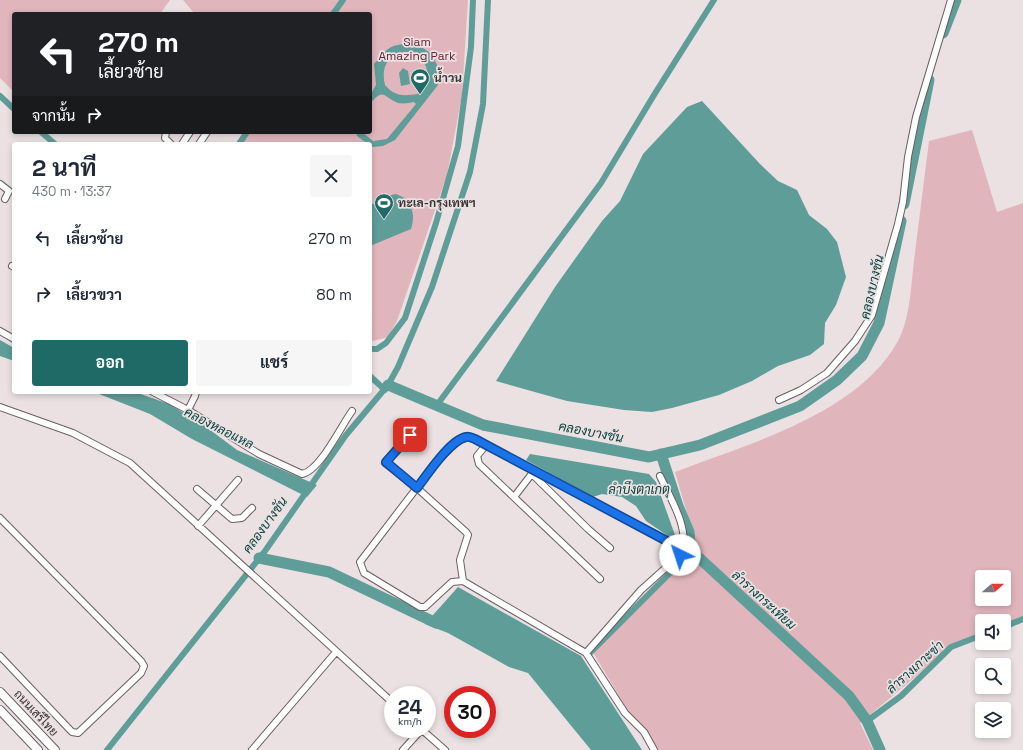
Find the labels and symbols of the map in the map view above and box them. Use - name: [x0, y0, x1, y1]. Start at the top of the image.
- park label: Siam Amazing Park: [378, 34, 456, 64]
- sports icon: น้ำวน: [409, 67, 431, 95]
- place label: น้ำวน: [434, 67, 462, 86]
- sports icon: ทะเล-กรุงเทพฯ: [373, 192, 395, 220]
- place label: ทะเล-กรุงเทพฯ: [398, 195, 476, 211]
- water label: คลองบางชัน: [856, 252, 888, 321]
- water label: คลองหลอแหล: [181, 403, 257, 453]
- water label: คลองบางชัน: [557, 417, 626, 447]
- pin: [393, 418, 427, 452]
- water label: ลำบึงตาเกตุ: [608, 481, 670, 499]
- water label: คลองบางชัน: [239, 493, 292, 557]
- position arrow: [659, 534, 701, 576]
- water label: ลำรางกระเทียม: [728, 566, 800, 633]
- north arrow: [975, 570, 1011, 606]
- water label: ลำรางเกาะข่า: [883, 637, 947, 697]
- street label: ถนนเสรีไทย: [10, 686, 62, 740]
- speed limit sign: 30: [444, 686, 496, 738]

